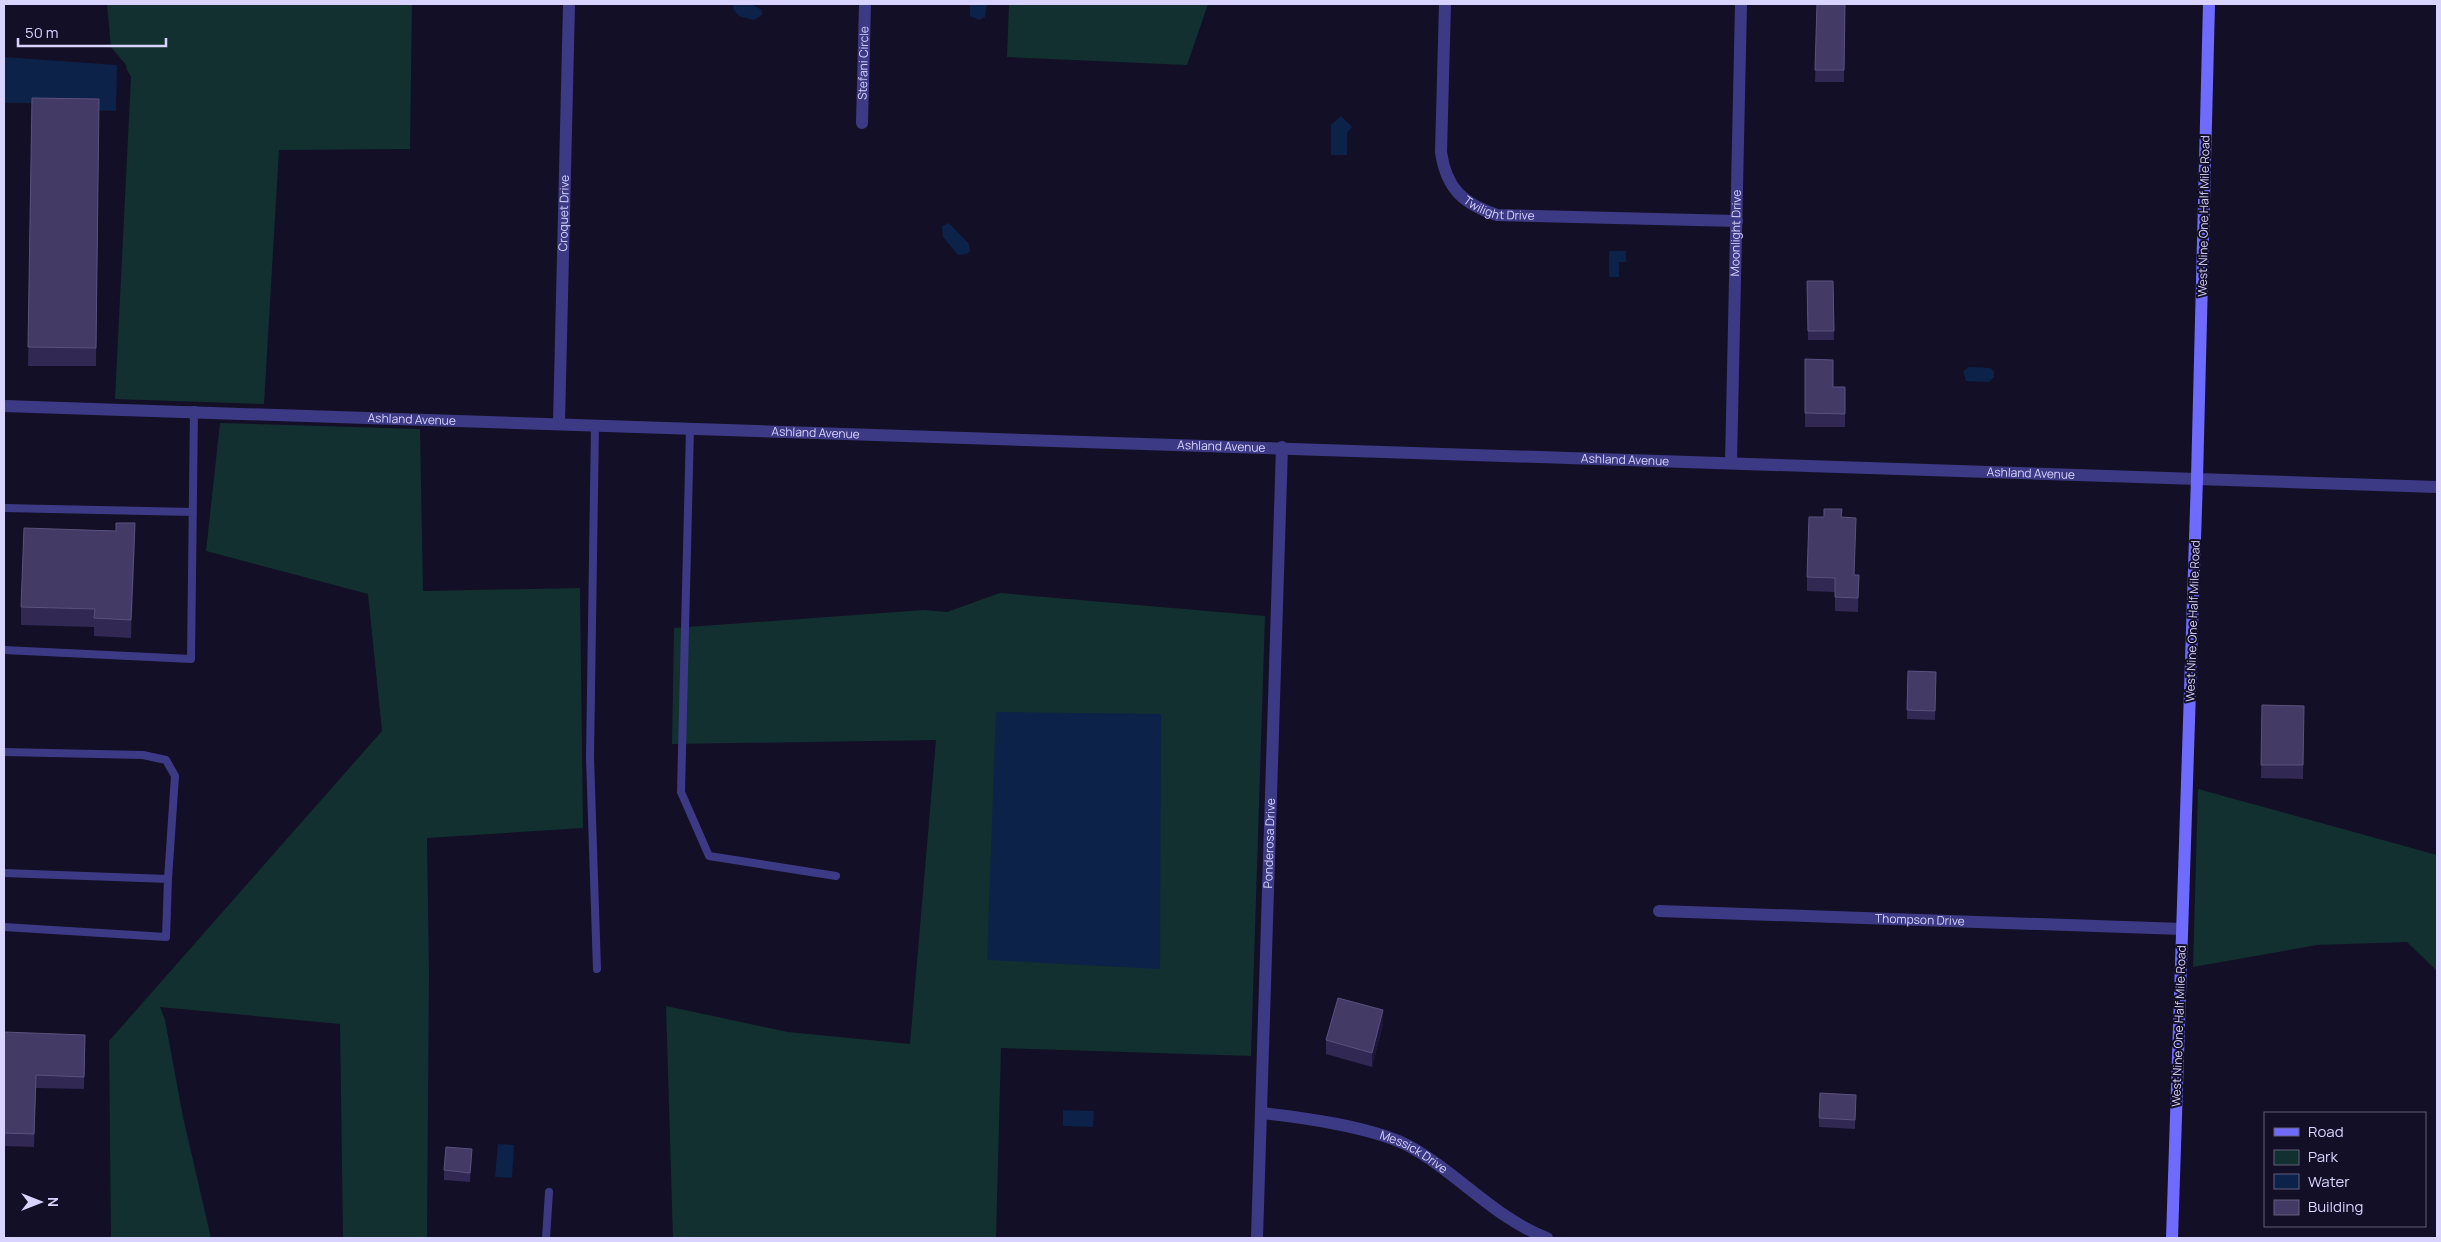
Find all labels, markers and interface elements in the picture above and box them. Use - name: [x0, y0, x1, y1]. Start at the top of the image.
- scale bar: [18, 15, 165, 47]
- text: 50 m: [25, 22, 59, 43]
- street label: Stefani Circle: [854, 26, 872, 100]
- street label: West Nine One Half Mile Road: [2194, 135, 2213, 297]
- street label: Croquet Drive: [554, 175, 573, 251]
- street label: Moonlight Drive: [1726, 190, 1745, 277]
- street label: Twilight Drive: [1460, 192, 1535, 224]
- street label: Ashland Avenue: [367, 409, 456, 429]
- street label: Ashland Avenue: [771, 423, 860, 442]
- street label: Ashland Avenue: [1177, 436, 1266, 456]
- street label: Ashland Avenue: [1581, 450, 1670, 469]
- street label: Ashland Avenue: [1986, 463, 2075, 483]
- street label: West Nine One Half Mile Road: [2181, 540, 2204, 702]
- street label: Ponderosa Drive: [1259, 798, 1279, 889]
- street label: Thompson Drive: [1875, 909, 1965, 930]
- street label: West Nine One Half Mile Road: [2167, 945, 2190, 1107]
- legend: [2264, 1112, 2426, 1227]
- text: Road: [2308, 1121, 2344, 1142]
- street label: Messick Drive: [1378, 1126, 1451, 1177]
- text: Park: [2308, 1146, 2338, 1167]
- text: Water: [2308, 1171, 2350, 1192]
- north arrow: [15, 1177, 65, 1227]
- text: Building: [2308, 1196, 2363, 1217]
- text: N: [44, 1197, 63, 1207]

